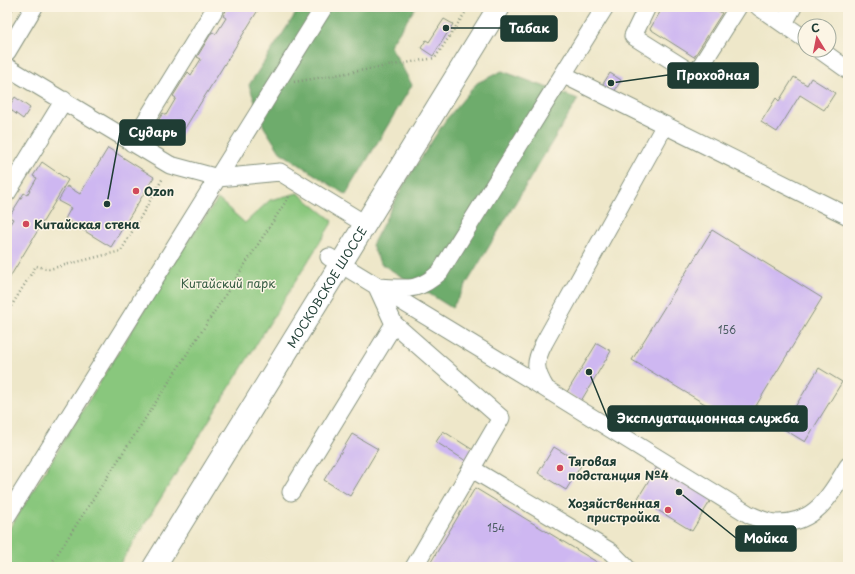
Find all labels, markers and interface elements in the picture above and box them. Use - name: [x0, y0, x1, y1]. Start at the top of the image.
- callout: Табак: [501, 16, 557, 41]
- text: Табак: [509, 18, 550, 37]
- north arrow: [797, 18, 837, 58]
- text: С: [810, 19, 821, 37]
- callout: Проходная: [668, 63, 758, 88]
- text: Проходная: [676, 65, 750, 84]
- callout: Сударь: [120, 120, 185, 145]
- text: Сударь: [129, 122, 178, 141]
- place label: Ozon: [144, 182, 174, 200]
- marker: Ozon: [131, 186, 141, 196]
- place label: Китайская стена: [34, 215, 140, 233]
- marker: Китайская стена: [21, 219, 31, 229]
- street label: МОСКОВСКОЕ ШОССЕ: [282, 223, 371, 351]
- park label: Китайский парк: [181, 274, 276, 292]
- house number: 156: [718, 322, 736, 337]
- callout: Эксплуатационная служба: [608, 406, 807, 431]
- text: Эксплуатационная служба: [617, 408, 799, 427]
- place label: Тяговая подстанция №4: [568, 452, 669, 484]
- marker: Тяговая подстанция №4: [555, 463, 565, 473]
- place label: Хозяйственная пристройка: [568, 494, 660, 526]
- marker: Хозяйственная пристройка: [663, 505, 673, 515]
- house number: 154: [487, 520, 505, 535]
- callout: Мойка: [736, 526, 796, 551]
- text: Мойка: [744, 528, 789, 547]

